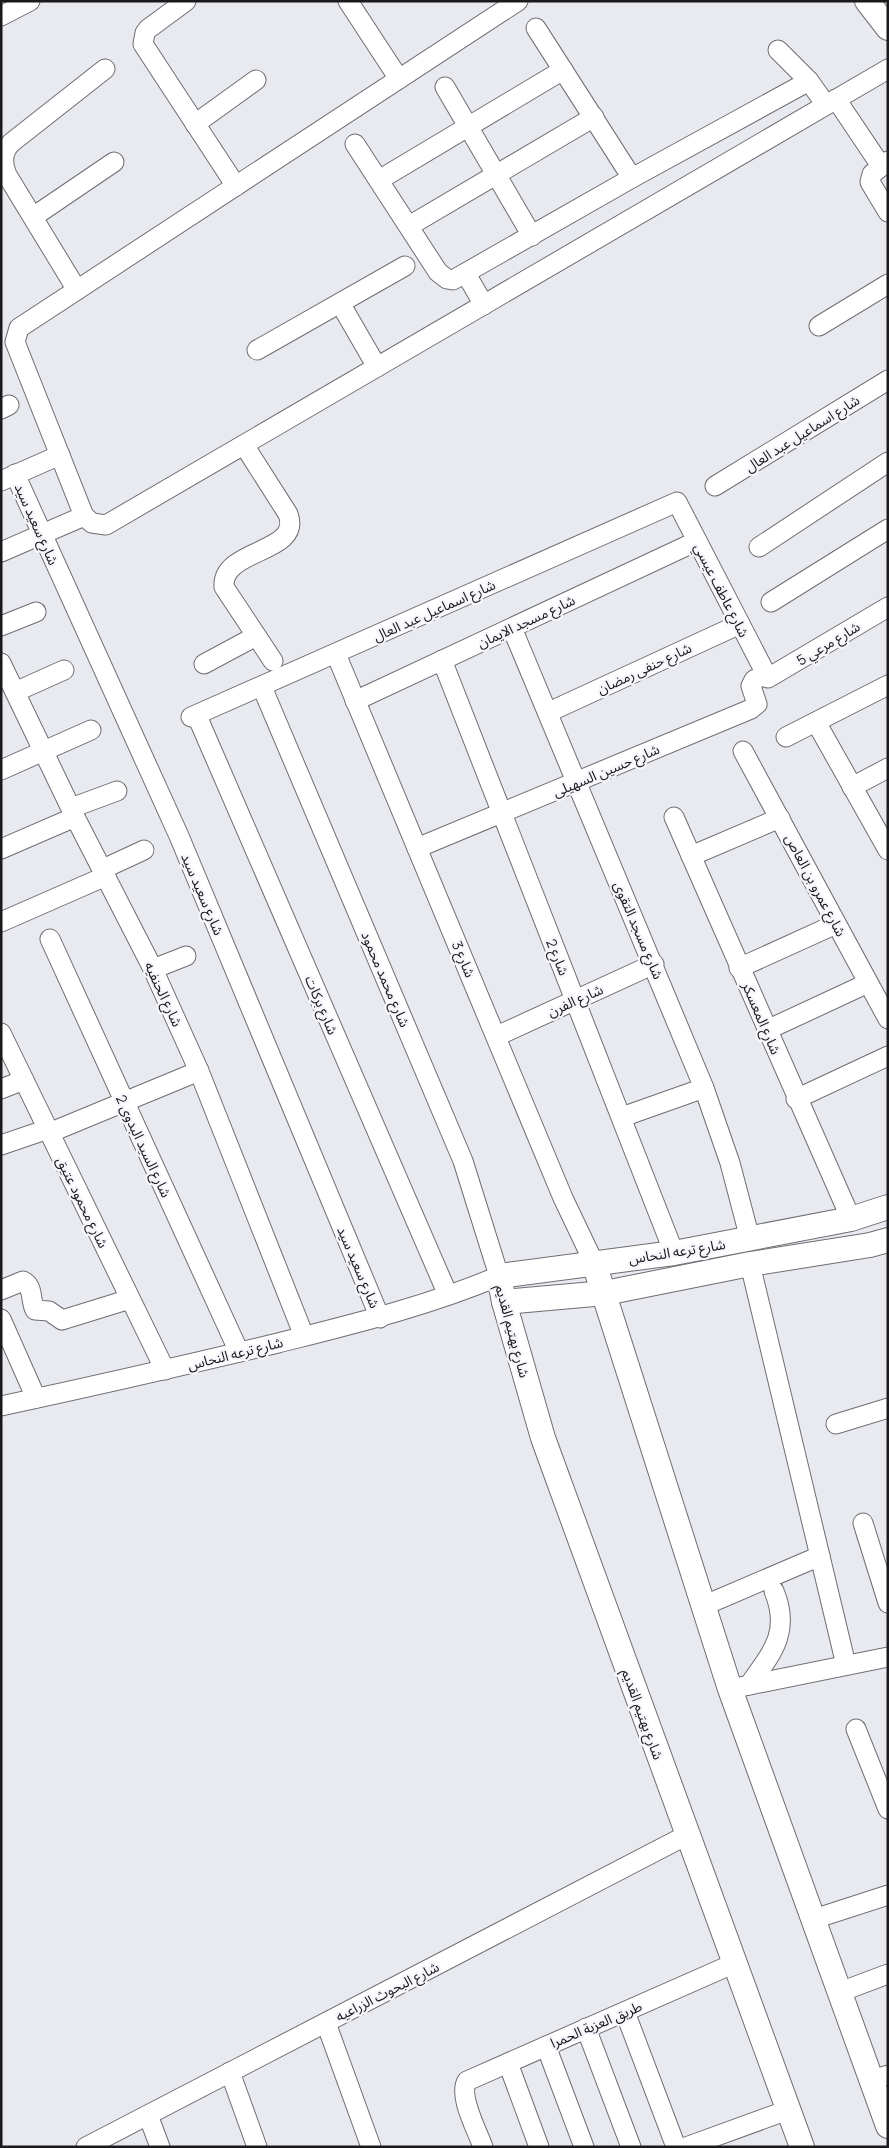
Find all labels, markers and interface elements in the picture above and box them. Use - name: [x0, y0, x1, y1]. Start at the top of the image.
- street label: شارع اسماعيل عبد العال: [741, 390, 864, 478]
- street label: شارع سعيد سيد: [9, 480, 63, 569]
- street label: شارع عاطف عيسي: [688, 540, 754, 641]
- street label: شارع اسماعيل عبد العال: [370, 574, 499, 647]
- street label: شارع مسجد الايمان: [474, 590, 579, 654]
- street label: شارع مرعي 5: [793, 617, 864, 671]
- street label: شارع حنفى رمضان: [594, 638, 695, 700]
- street label: شارع حسين السهيلى: [550, 739, 663, 803]
- street label: شارع عمرو بن العاص: [779, 831, 851, 940]
- street label: شارع سعيد سيد: [175, 850, 229, 939]
- street label: شارع مسجد التقوى: [608, 878, 668, 983]
- street label: شارع محمد محمود: [355, 928, 415, 1031]
- street label: شارع 2: [540, 936, 574, 979]
- street label: شارع 3: [446, 938, 480, 981]
- street label: شارع الحنفيه: [139, 958, 187, 1030]
- street label: شارع بركات: [299, 972, 343, 1038]
- street label: شارع المعسكر: [736, 978, 786, 1058]
- street label: شارع الفرن: [544, 979, 607, 1023]
- street label: شارع السيد البدوى 2: [110, 1092, 176, 1201]
- street label: شارع محمود عتيق: [51, 1153, 113, 1252]
- street label: شارع سعيد سيد: [331, 1223, 385, 1312]
- street label: شارع ترعه النحاس: [627, 1234, 727, 1270]
- street label: شارع بهتيم القديم: [490, 1282, 535, 1380]
- street label: شارع ترعه النحاس: [185, 1332, 285, 1376]
- street label: شارع بهتيم القديم: [616, 1666, 668, 1763]
- street label: شارع البحوث الزراعيه: [332, 1957, 443, 2027]
- street label: طريق العزبة الحمرا: [547, 1996, 645, 2053]

